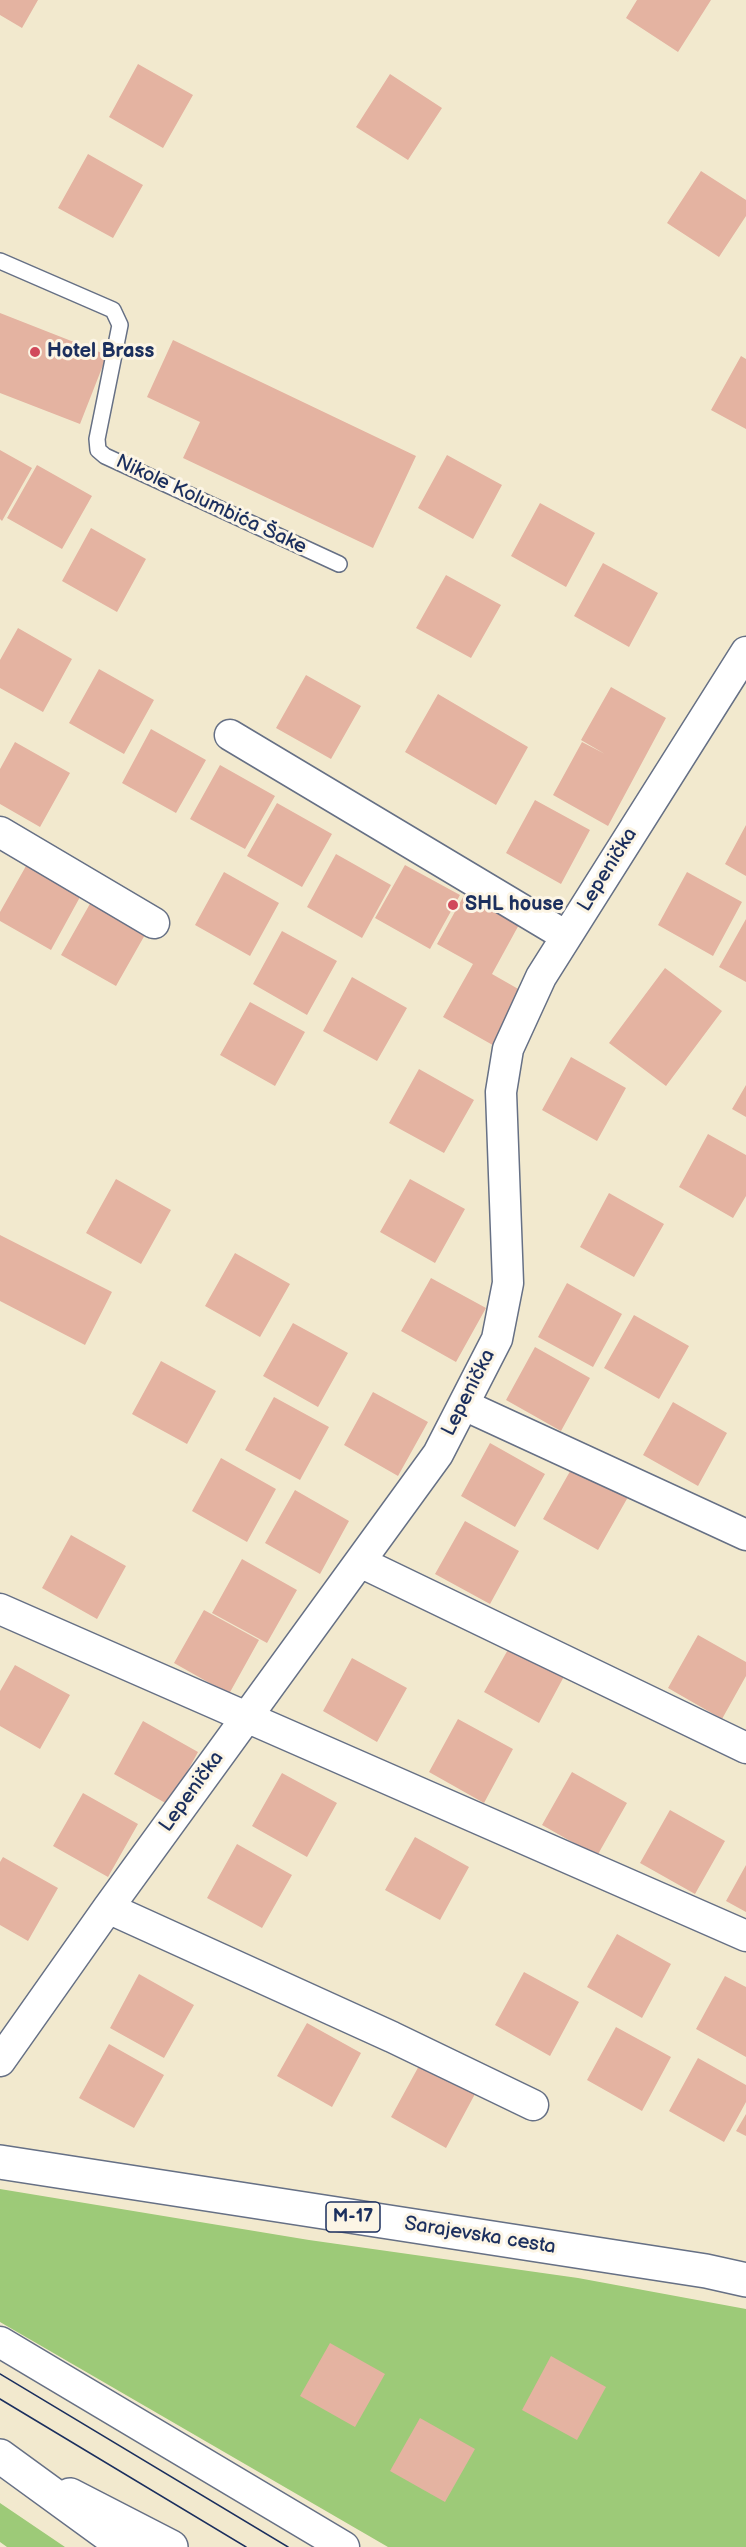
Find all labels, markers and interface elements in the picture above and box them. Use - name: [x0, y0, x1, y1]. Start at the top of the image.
- place label: Hotel Brass: [47, 340, 154, 364]
- marker: Hotel Brass: [28, 345, 42, 359]
- street label: Nikole Kolumbića Šake: [112, 450, 310, 560]
- street label: Lepenička: [573, 824, 643, 916]
- place label: SHL house: [465, 893, 564, 917]
- marker: SHL house: [446, 898, 460, 912]
- street label: Lepenička: [437, 1346, 501, 1440]
- street label: Lepenička: [155, 1747, 229, 1837]
- road number: M-17: [326, 2202, 380, 2232]
- street label: Sarajevska cesta: [403, 2212, 557, 2260]

